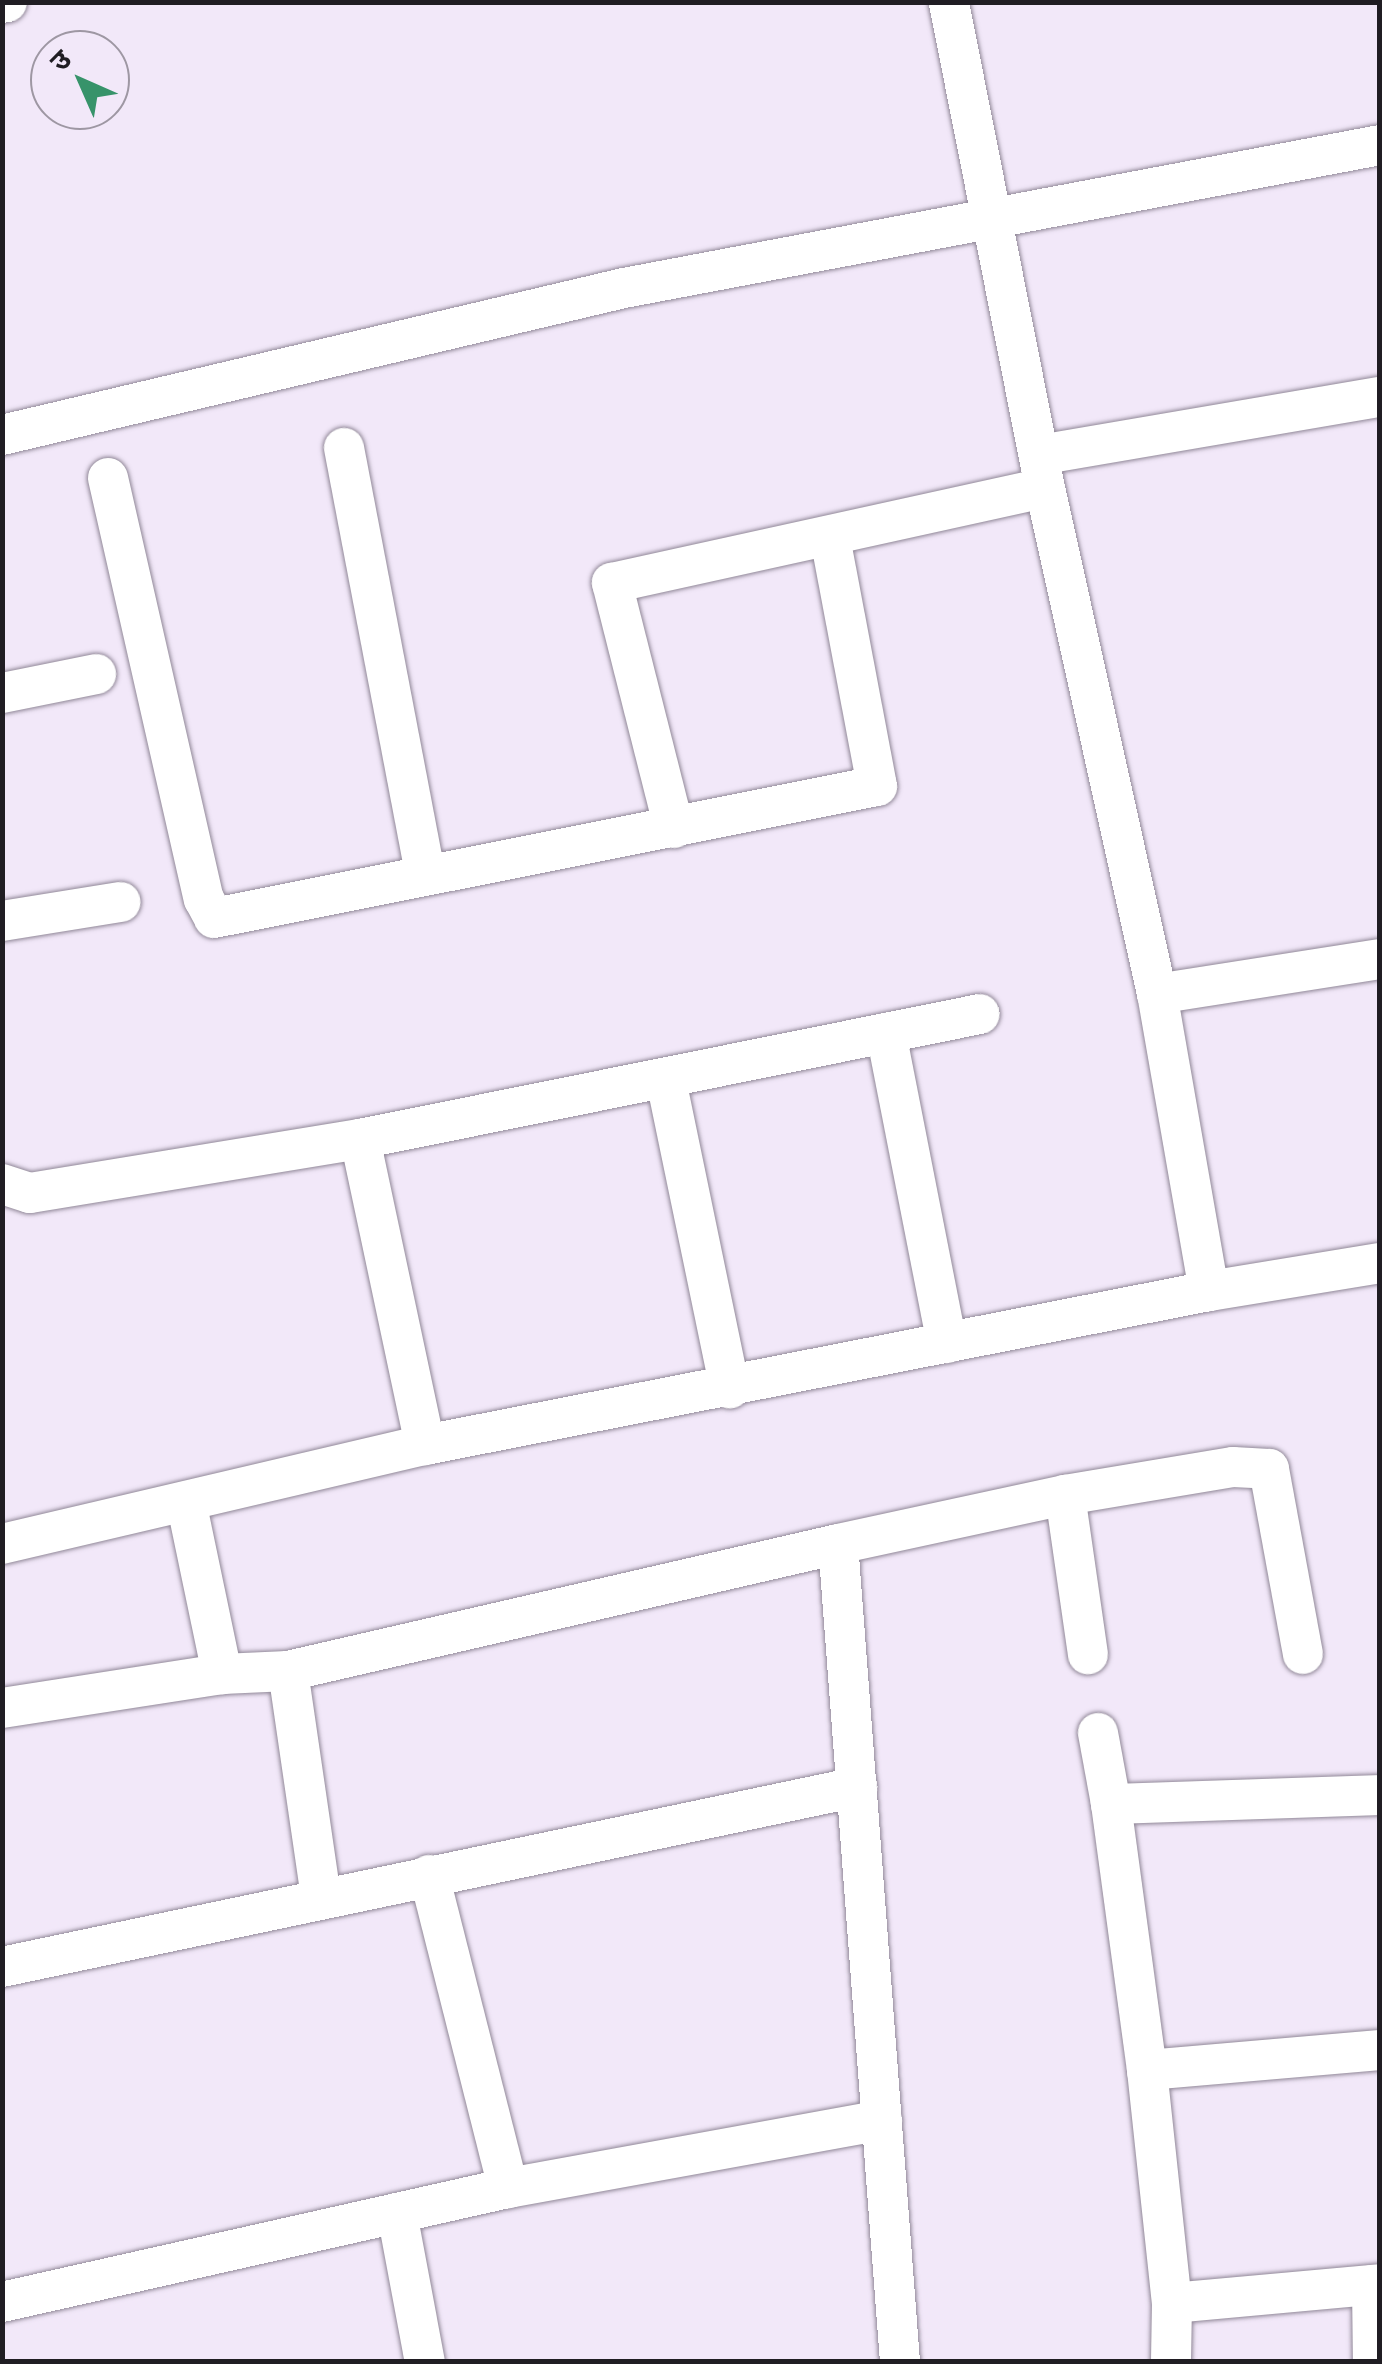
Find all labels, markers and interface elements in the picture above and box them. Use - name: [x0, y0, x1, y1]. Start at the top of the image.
- north arrow: [30, 30, 130, 130]
- text: उ: [42, 42, 78, 78]

